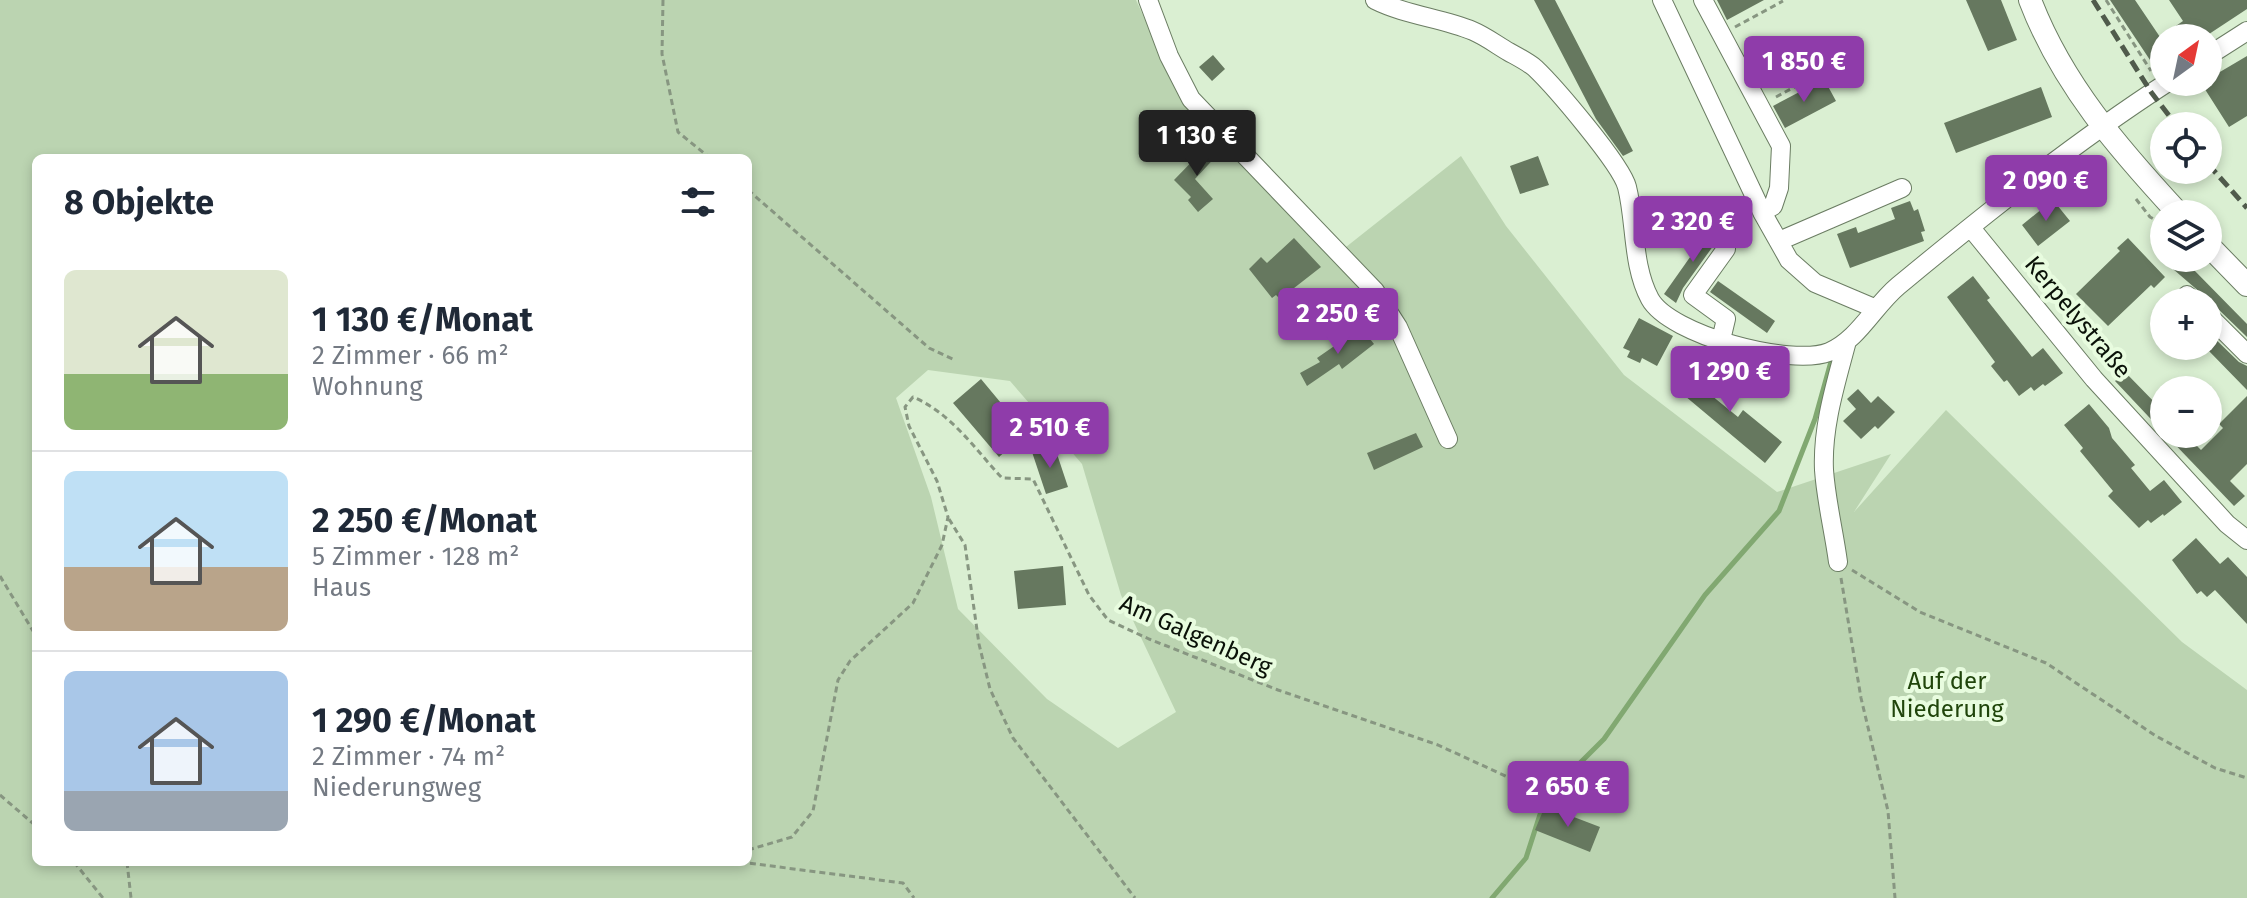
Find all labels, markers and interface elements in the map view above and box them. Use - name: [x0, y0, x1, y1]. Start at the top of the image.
- north arrow: [2150, 24, 2222, 96]
- map controls: [2150, 24, 2222, 448]
- pin: 1 850 €: [1730, 36, 1878, 104]
- text: 1 850 €: [1762, 46, 1846, 77]
- pin: 1 130 €: [1123, 110, 1271, 178]
- button: locate: [2150, 112, 2222, 184]
- text: 1 130 €: [1157, 120, 1237, 151]
- pin: 2 090 €: [1972, 155, 2120, 223]
- text: 2 090 €: [2003, 165, 2089, 196]
- icon: filters: [676, 180, 720, 224]
- text: 8 Objekte: [64, 182, 214, 223]
- pin: 2 320 €: [1619, 196, 1767, 264]
- button: layers: [2150, 200, 2222, 272]
- text: 2 320 €: [1651, 206, 1735, 237]
- street label: Kerpelystraße: [2019, 250, 2137, 384]
- pin: 2 250 €: [1264, 288, 1412, 356]
- button: +: [2150, 288, 2222, 360]
- text: 2 250 €: [1296, 298, 1380, 329]
- text: 1 130 €/Monat: [312, 299, 533, 340]
- icon: home: [128, 302, 224, 398]
- text: 2 Zimmer · 66 m²: [312, 340, 509, 371]
- pin: 1 290 €: [1656, 346, 1804, 414]
- text: 1 290 €: [1689, 356, 1771, 387]
- text: Wohnung: [312, 371, 423, 402]
- button: −: [2150, 376, 2222, 448]
- pin: 2 510 €: [976, 402, 1124, 470]
- text: 2 510 €: [1010, 412, 1090, 443]
- text: 2 250 €/Monat: [312, 500, 537, 541]
- icon: home: [128, 503, 224, 599]
- text: 5 Zimmer · 128 m²: [312, 541, 520, 572]
- text: Haus: [312, 572, 371, 603]
- street label: Am Galgenberg: [1116, 589, 1277, 681]
- park label: Auf der Niederung: [1890, 667, 2004, 723]
- text: 1 290 €/Monat: [312, 700, 536, 741]
- icon: home: [128, 703, 224, 799]
- text: 2 Zimmer · 74 m²: [312, 741, 505, 772]
- pin: 2 650 €: [1494, 761, 1642, 829]
- text: 2 650 €: [1526, 771, 1610, 802]
- text: Niederungweg: [312, 772, 481, 803]

